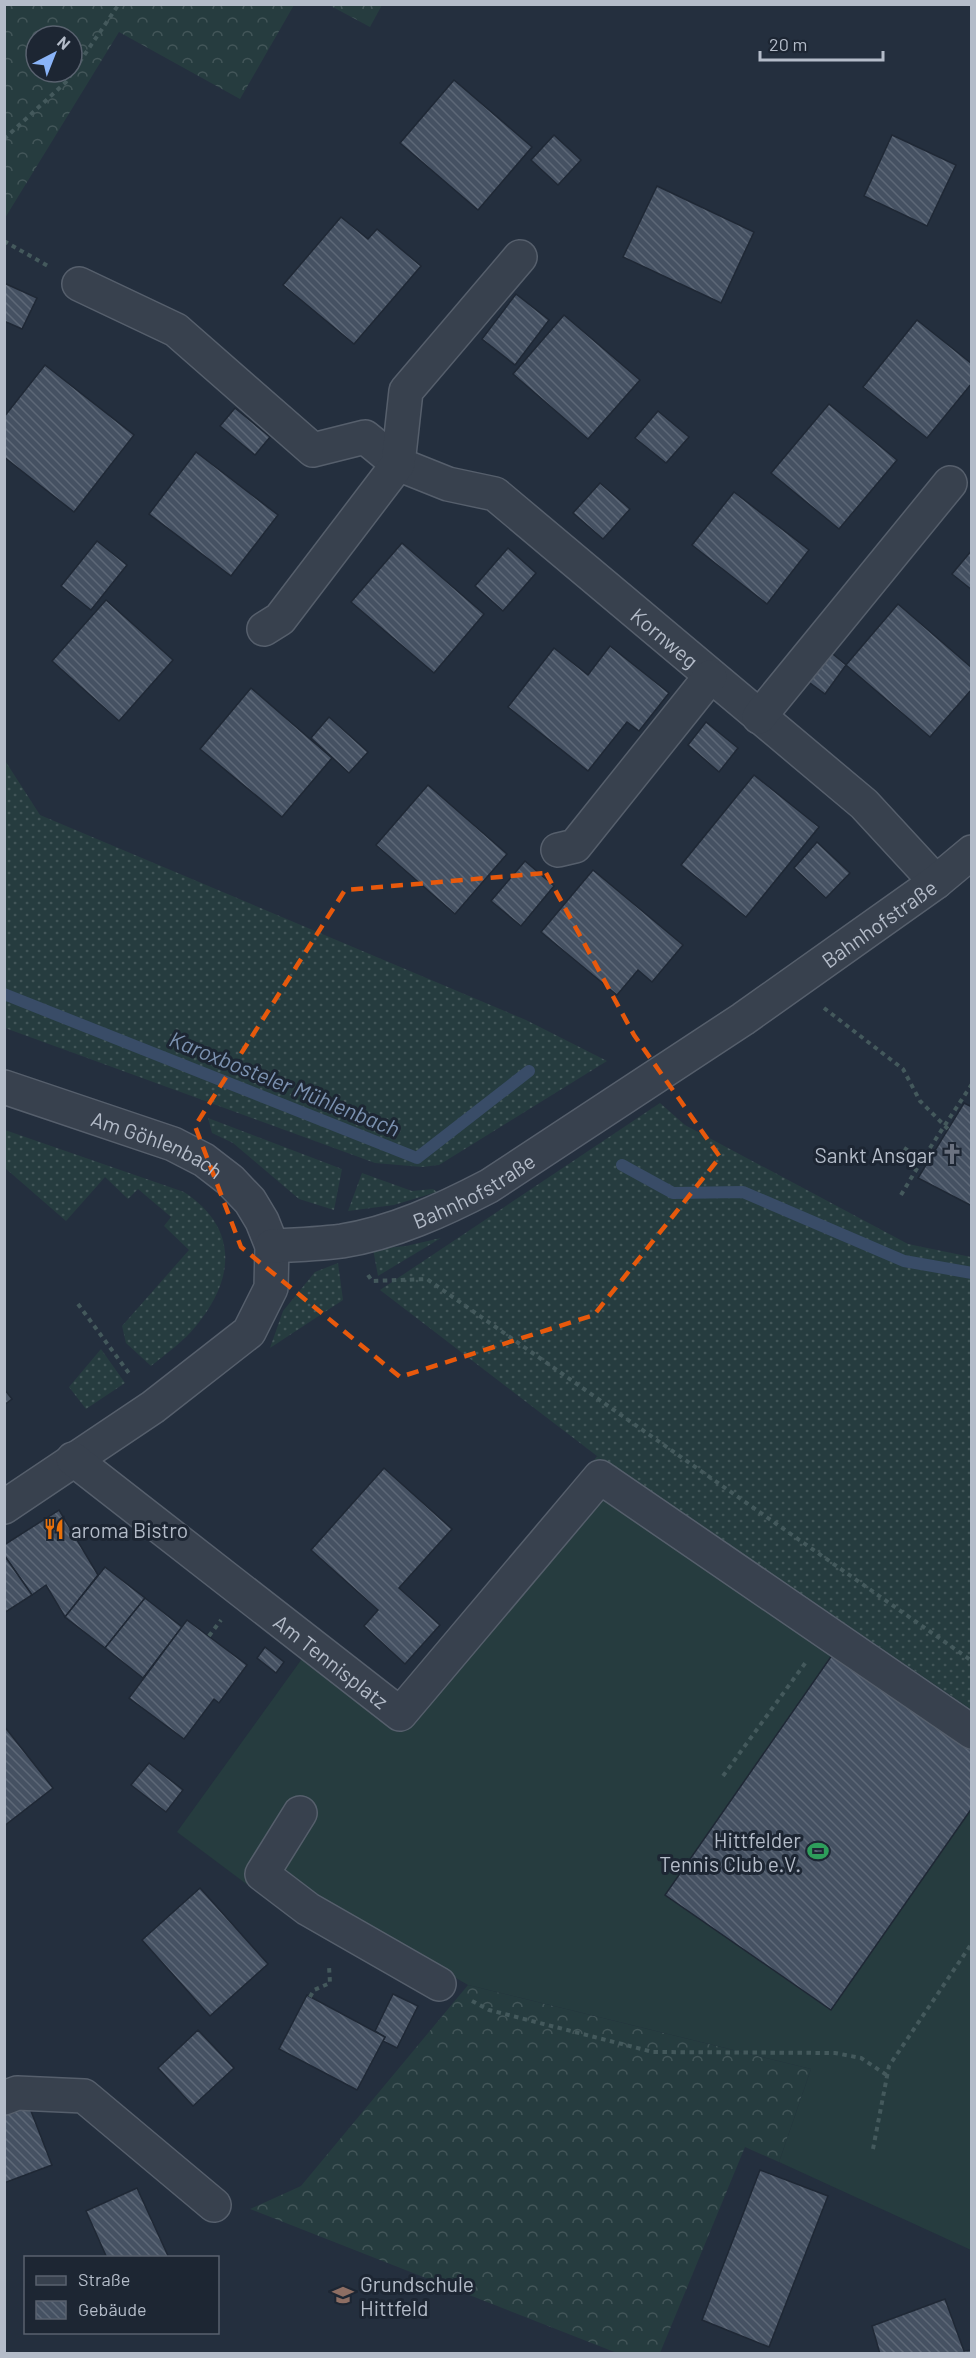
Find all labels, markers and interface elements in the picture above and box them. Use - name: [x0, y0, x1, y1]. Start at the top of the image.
- north arrow: [24, 24, 84, 84]
- scale bar: [760, 24, 883, 62]
- text: N: [54, 32, 75, 53]
- text: 20 m: [769, 33, 807, 55]
- street label: Kornweg: [627, 602, 704, 672]
- street label: Bahnhofstraße: [816, 874, 941, 972]
- water label: Karoxbosteler Mühlenbach: [166, 1025, 404, 1141]
- street label: Am Göhlenbach: [88, 1105, 229, 1183]
- place label: Sankt Ansgar: [815, 1142, 935, 1167]
- church icon: Sankt Ansgar: [940, 1142, 964, 1166]
- street label: Bahnhofstraße: [409, 1147, 539, 1233]
- restaurant icon: aroma Bistro: [42, 1517, 66, 1541]
- place label: aroma Bistro: [71, 1517, 188, 1542]
- street label: Am Tennisplatz: [269, 1608, 394, 1713]
- place label: Hittfelder Tennis Club e.V.: [659, 1827, 801, 1876]
- sports icon: Hittfelder Tennis Club e.V.: [806, 1839, 830, 1863]
- legend: [24, 2256, 219, 2334]
- text: Straße: [78, 2268, 130, 2290]
- place label: Grundschule Hittfeld: [360, 2271, 474, 2320]
- school or university icon: Grundschule Hittfeld: [331, 2283, 355, 2307]
- text: Gebäude: [78, 2298, 147, 2320]

